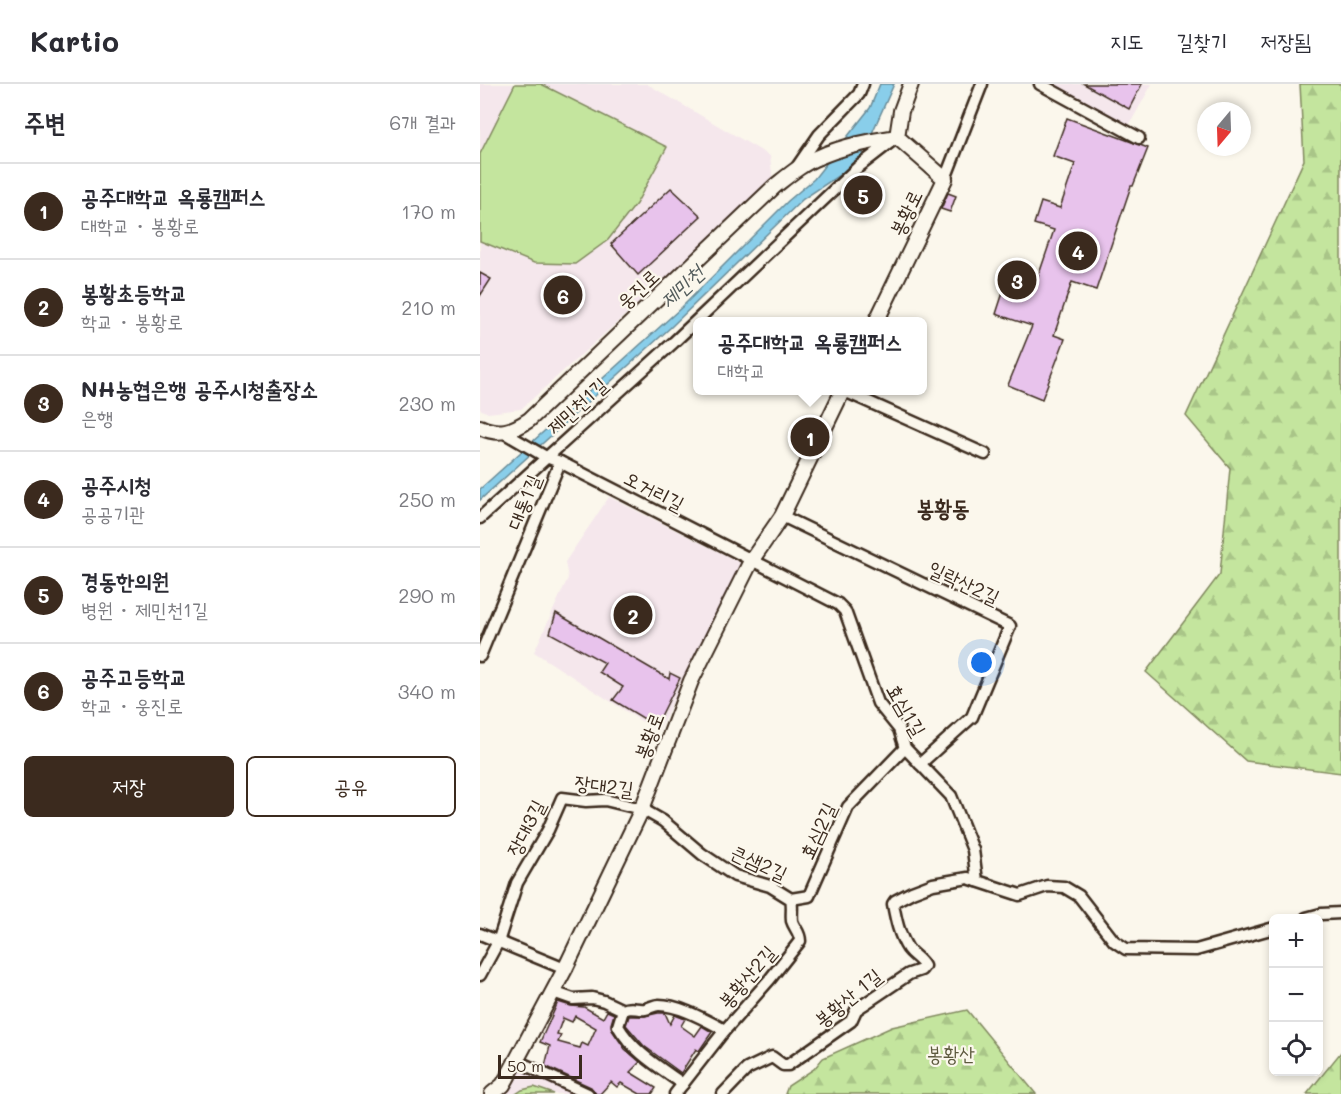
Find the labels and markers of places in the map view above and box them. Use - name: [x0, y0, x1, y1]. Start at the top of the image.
- pin: 5: [844, 172, 883, 218]
- pin: 4: [1058, 228, 1098, 274]
- pin: 3: [998, 258, 1036, 302]
- pin: 6: [544, 272, 583, 318]
- pin: 1: [790, 414, 830, 460]
- pin: 2: [614, 592, 652, 638]

